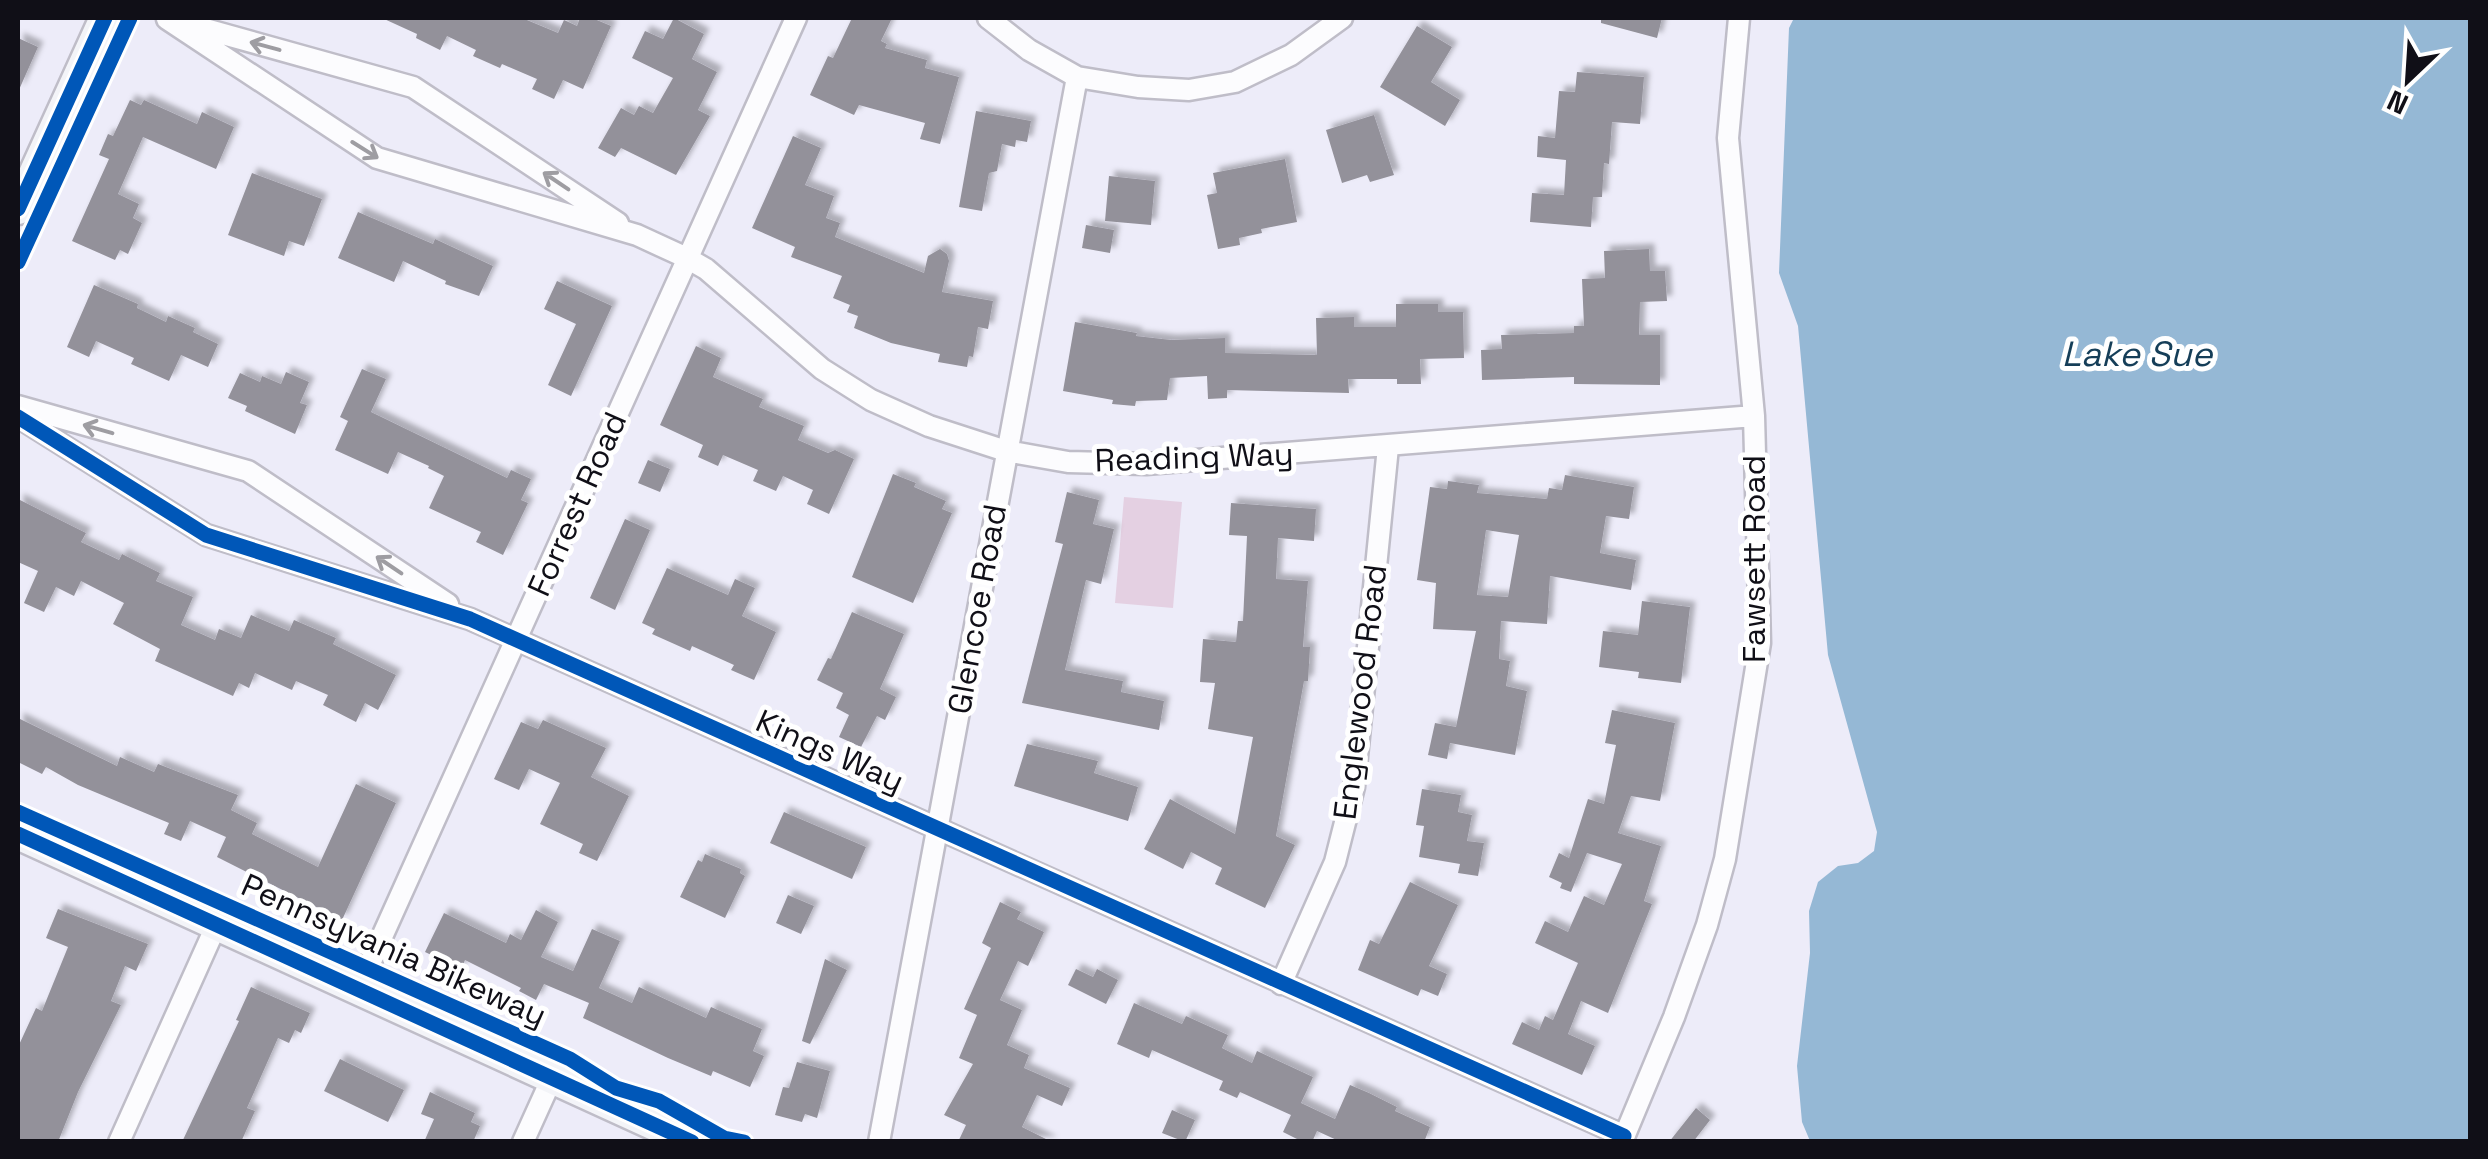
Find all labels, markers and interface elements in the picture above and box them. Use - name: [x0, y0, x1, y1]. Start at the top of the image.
- north arrow: [2358, 30, 2458, 130]
- one-way arrow: [249, 35, 281, 54]
- text: N: [2381, 82, 2414, 123]
- one-way arrow: [351, 140, 379, 160]
- one-way arrow: [542, 171, 570, 192]
- water label: Lake Sue: [2062, 332, 2213, 376]
- street label: Forrest Road: [519, 406, 635, 602]
- one-way arrow: [83, 419, 115, 437]
- street label: Reading Way: [1094, 434, 1294, 480]
- street label: Fawsett Road: [1734, 455, 1774, 663]
- street label: Glencoe Road: [939, 501, 1015, 717]
- one-way arrow: [376, 555, 404, 576]
- street label: Englewood Road: [1324, 562, 1396, 822]
- street label: Kings Way: [750, 701, 910, 801]
- street label: Pennsyvania Bikeway: [235, 865, 553, 1035]

